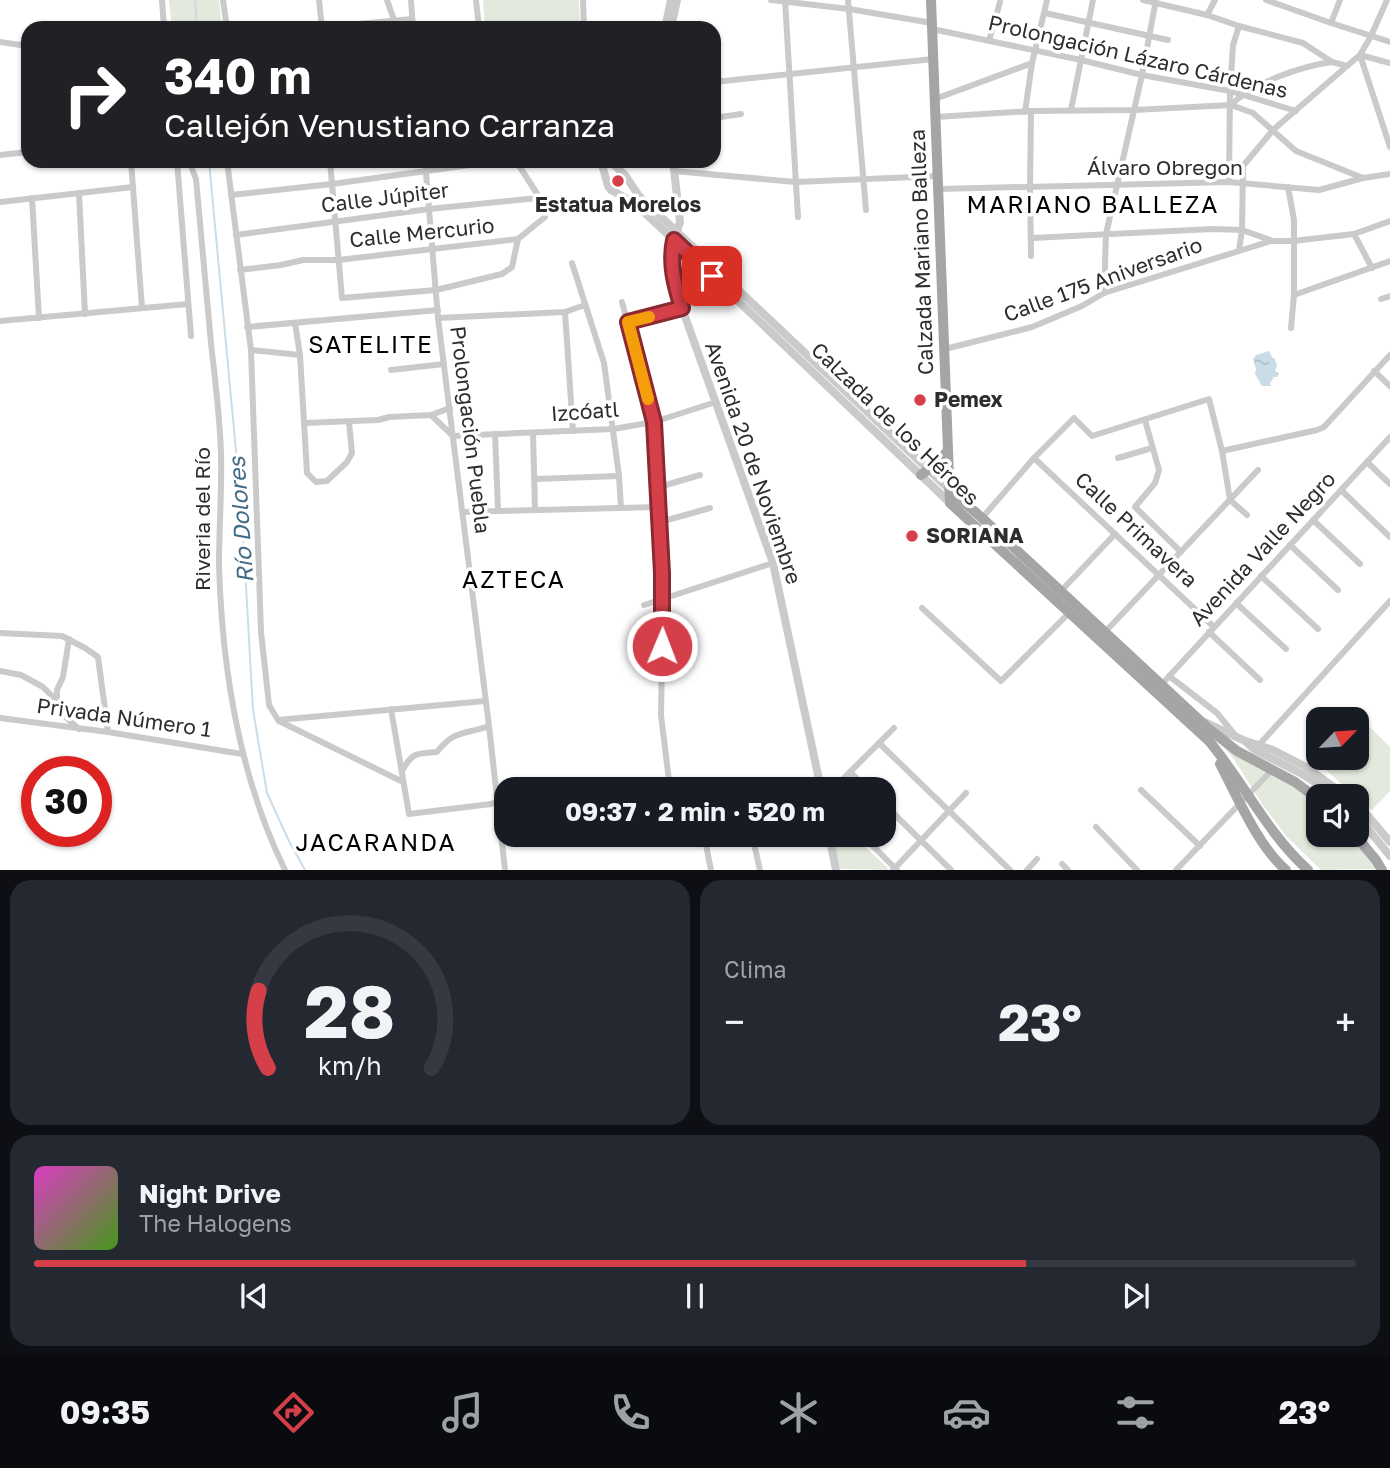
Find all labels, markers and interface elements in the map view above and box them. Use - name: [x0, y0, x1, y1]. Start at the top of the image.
- street label: Prolongación Lázaro Cárdenas: [986, 9, 1291, 103]
- text: 340 m: [164, 46, 312, 105]
- icon: right: [49, 49, 140, 140]
- text: Callejón Venustiano Carranza: [164, 106, 615, 144]
- street label: Calzada Mariano Balleza: [904, 129, 938, 375]
- street label: Álvaro Obregon: [1087, 154, 1243, 180]
- marker: Estatua Morelos: [610, 173, 626, 189]
- street label: Calle Júpiter: [320, 176, 450, 218]
- district label: MARIANO BALLEZA: [967, 189, 1219, 218]
- place label: Estatua Morelos: [535, 191, 701, 217]
- street label: Calle Mercurio: [348, 211, 496, 253]
- street label: Calle 175 Aniversario: [1000, 231, 1205, 327]
- pin: [682, 246, 742, 306]
- icon: arrive: [693, 257, 731, 295]
- street label: Prolongación Puebla: [445, 325, 497, 535]
- district label: SATELITE: [308, 329, 434, 358]
- street label: Calzada de los Héroes: [806, 336, 985, 510]
- street label: Avenida 20 de Noviembre: [700, 338, 808, 587]
- place label: Pemex: [934, 386, 1003, 412]
- marker: Pemex: [912, 392, 928, 408]
- street label: Izcóatl: [550, 396, 620, 426]
- street label: Riveria del Río: [189, 447, 215, 591]
- water label: Río Dolores: [222, 455, 258, 584]
- street label: Calle Primavera: [1070, 466, 1203, 593]
- street label: Avenida Valle Negro: [1184, 466, 1341, 631]
- place label: SORIANA: [926, 522, 1024, 548]
- marker: SORIANA: [904, 528, 920, 544]
- district label: AZTECA: [462, 564, 566, 593]
- position arrow: [625, 609, 699, 683]
- street label: Privada Número 1: [35, 692, 213, 742]
- north arrow: [1306, 707, 1368, 770]
- map controls: [1306, 707, 1369, 847]
- speed limit sign: 30: [21, 756, 112, 847]
- button: sound: [1306, 784, 1369, 847]
- text: 09:37 · 2 min · 520 m: [565, 796, 825, 827]
- district label: JACARANDA: [295, 827, 457, 856]
- text: Clima: [724, 955, 787, 983]
- text: 28: [305, 968, 396, 1055]
- text: 23°: [998, 990, 1082, 1052]
- text: −: [724, 999, 745, 1044]
- text: +: [1335, 999, 1356, 1044]
- text: km/h: [318, 1050, 382, 1081]
- text: Night Drive: [139, 1178, 281, 1209]
- text: The Halogens: [139, 1209, 292, 1237]
- icon: previous: [235, 1277, 273, 1315]
- icon: pause: [676, 1277, 714, 1315]
- icon: next: [1117, 1277, 1155, 1315]
- icon: directions: [269, 1388, 318, 1437]
- icon: music: [438, 1388, 487, 1437]
- icon: phone: [606, 1388, 655, 1437]
- icon: climate: [774, 1388, 823, 1437]
- icon: car: [942, 1388, 991, 1437]
- icon: filters: [1111, 1388, 1160, 1437]
- text: 09:35: [60, 1393, 150, 1431]
- text: 23°: [1279, 1393, 1330, 1431]

